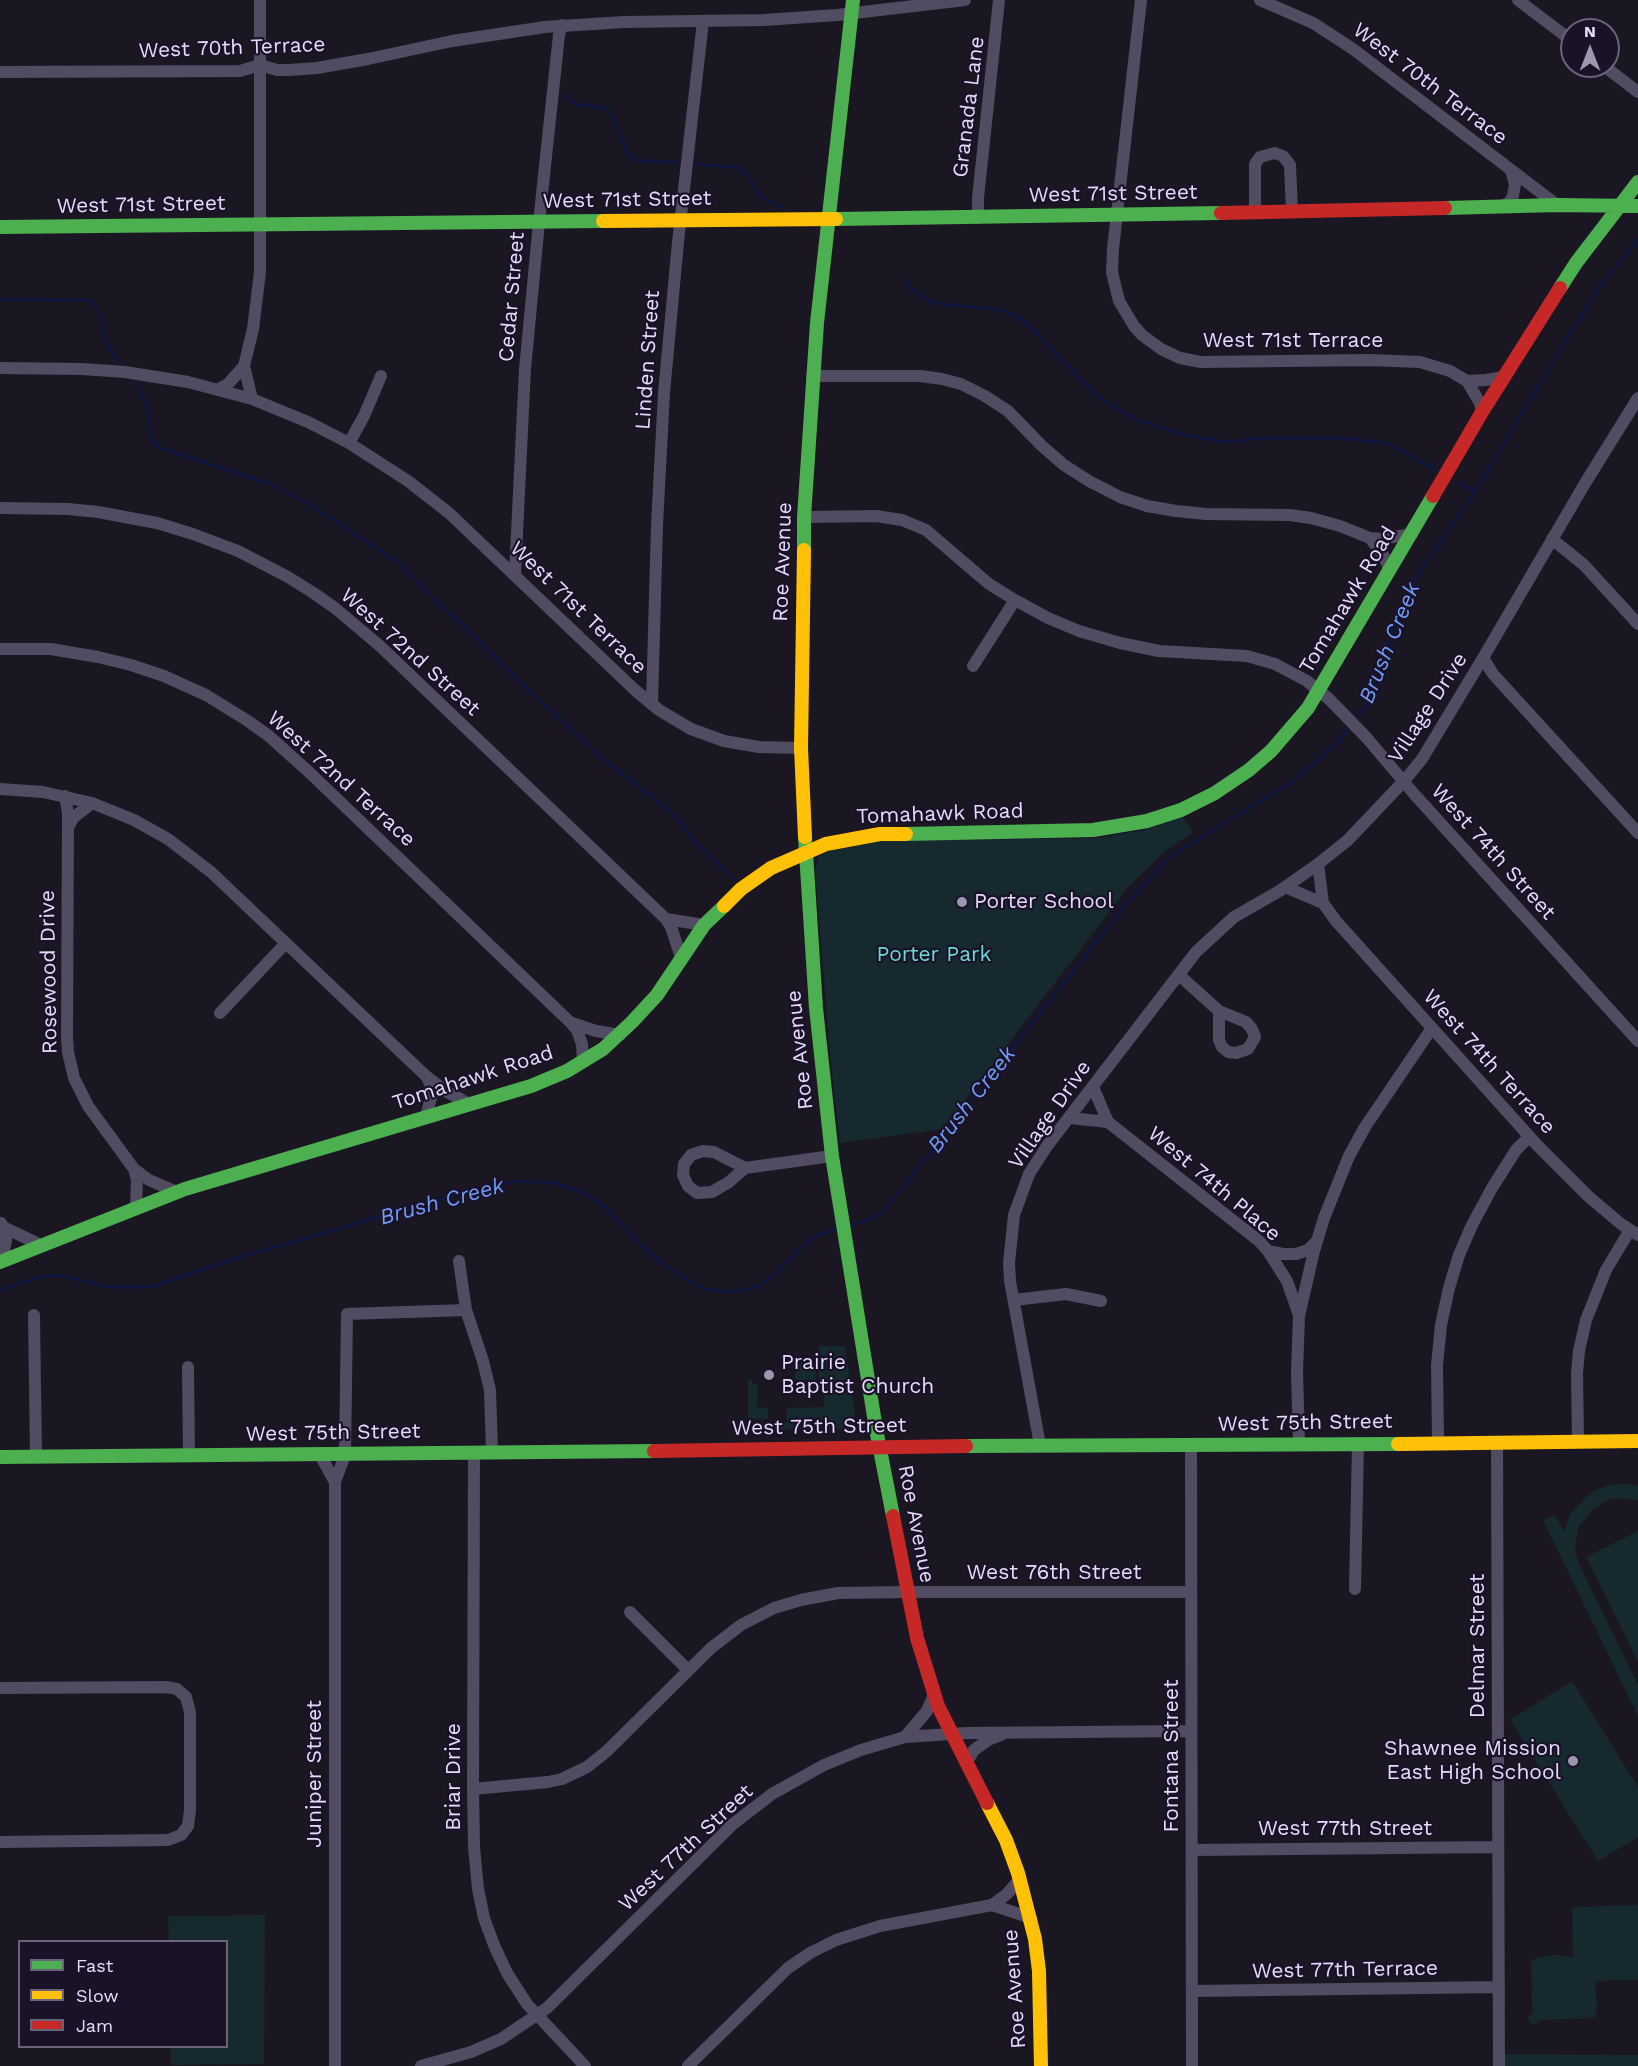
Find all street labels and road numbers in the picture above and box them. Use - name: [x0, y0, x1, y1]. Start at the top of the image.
- street label: West 70th Terrace: [1348, 18, 1512, 150]
- street label: West 70th Terrace: [138, 32, 326, 64]
- street label: Granada Lane: [948, 35, 990, 179]
- street label: West 71st Street: [1028, 180, 1198, 208]
- street label: West 71st Street: [542, 186, 712, 214]
- street label: West 71st Street: [56, 191, 226, 219]
- street label: Cedar Street: [494, 231, 530, 363]
- street label: Linden Street: [631, 289, 665, 431]
- street label: West 71st Terrace: [1203, 328, 1383, 354]
- street label: Roe Avenue: [768, 502, 798, 622]
- street label: Tomahawk Road: [1294, 522, 1402, 678]
- street label: West 71st Terrace: [504, 536, 652, 680]
- street label: West 72nd Street: [335, 583, 485, 721]
- street label: Village Drive: [1383, 648, 1473, 768]
- street label: West 72nd Terrace: [262, 706, 420, 852]
- street label: West 74th Street: [1425, 779, 1561, 925]
- street label: Tomahawk Road: [856, 798, 1024, 830]
- street label: Rosewood Drive: [35, 890, 63, 1054]
- street label: West 74th Terrace: [1417, 985, 1561, 1139]
- street label: Roe Avenue: [781, 989, 819, 1111]
- street label: Tomahawk Road: [389, 1040, 557, 1116]
- street label: Village Drive: [1003, 1056, 1097, 1174]
- street label: West 74th Place: [1142, 1121, 1286, 1247]
- street label: West 75th Street: [1217, 1409, 1393, 1437]
- street label: West 75th Street: [731, 1413, 907, 1441]
- street label: West 75th Street: [245, 1419, 421, 1447]
- street label: Roe Avenue: [892, 1463, 940, 1585]
- street label: West 76th Street: [967, 1560, 1141, 1586]
- street label: Delmar Street: [1465, 1574, 1491, 1718]
- street label: Fontana Street: [1159, 1679, 1185, 1833]
- street label: Juniper Street: [302, 1700, 328, 1848]
- street label: Briar Drive: [441, 1723, 467, 1831]
- street label: West 77th Street: [614, 1779, 758, 1917]
- street label: West 77th Street: [1258, 1816, 1432, 1842]
- street label: Roe Avenue: [998, 1928, 1032, 2050]
- street label: West 77th Terrace: [1252, 1956, 1438, 1984]

